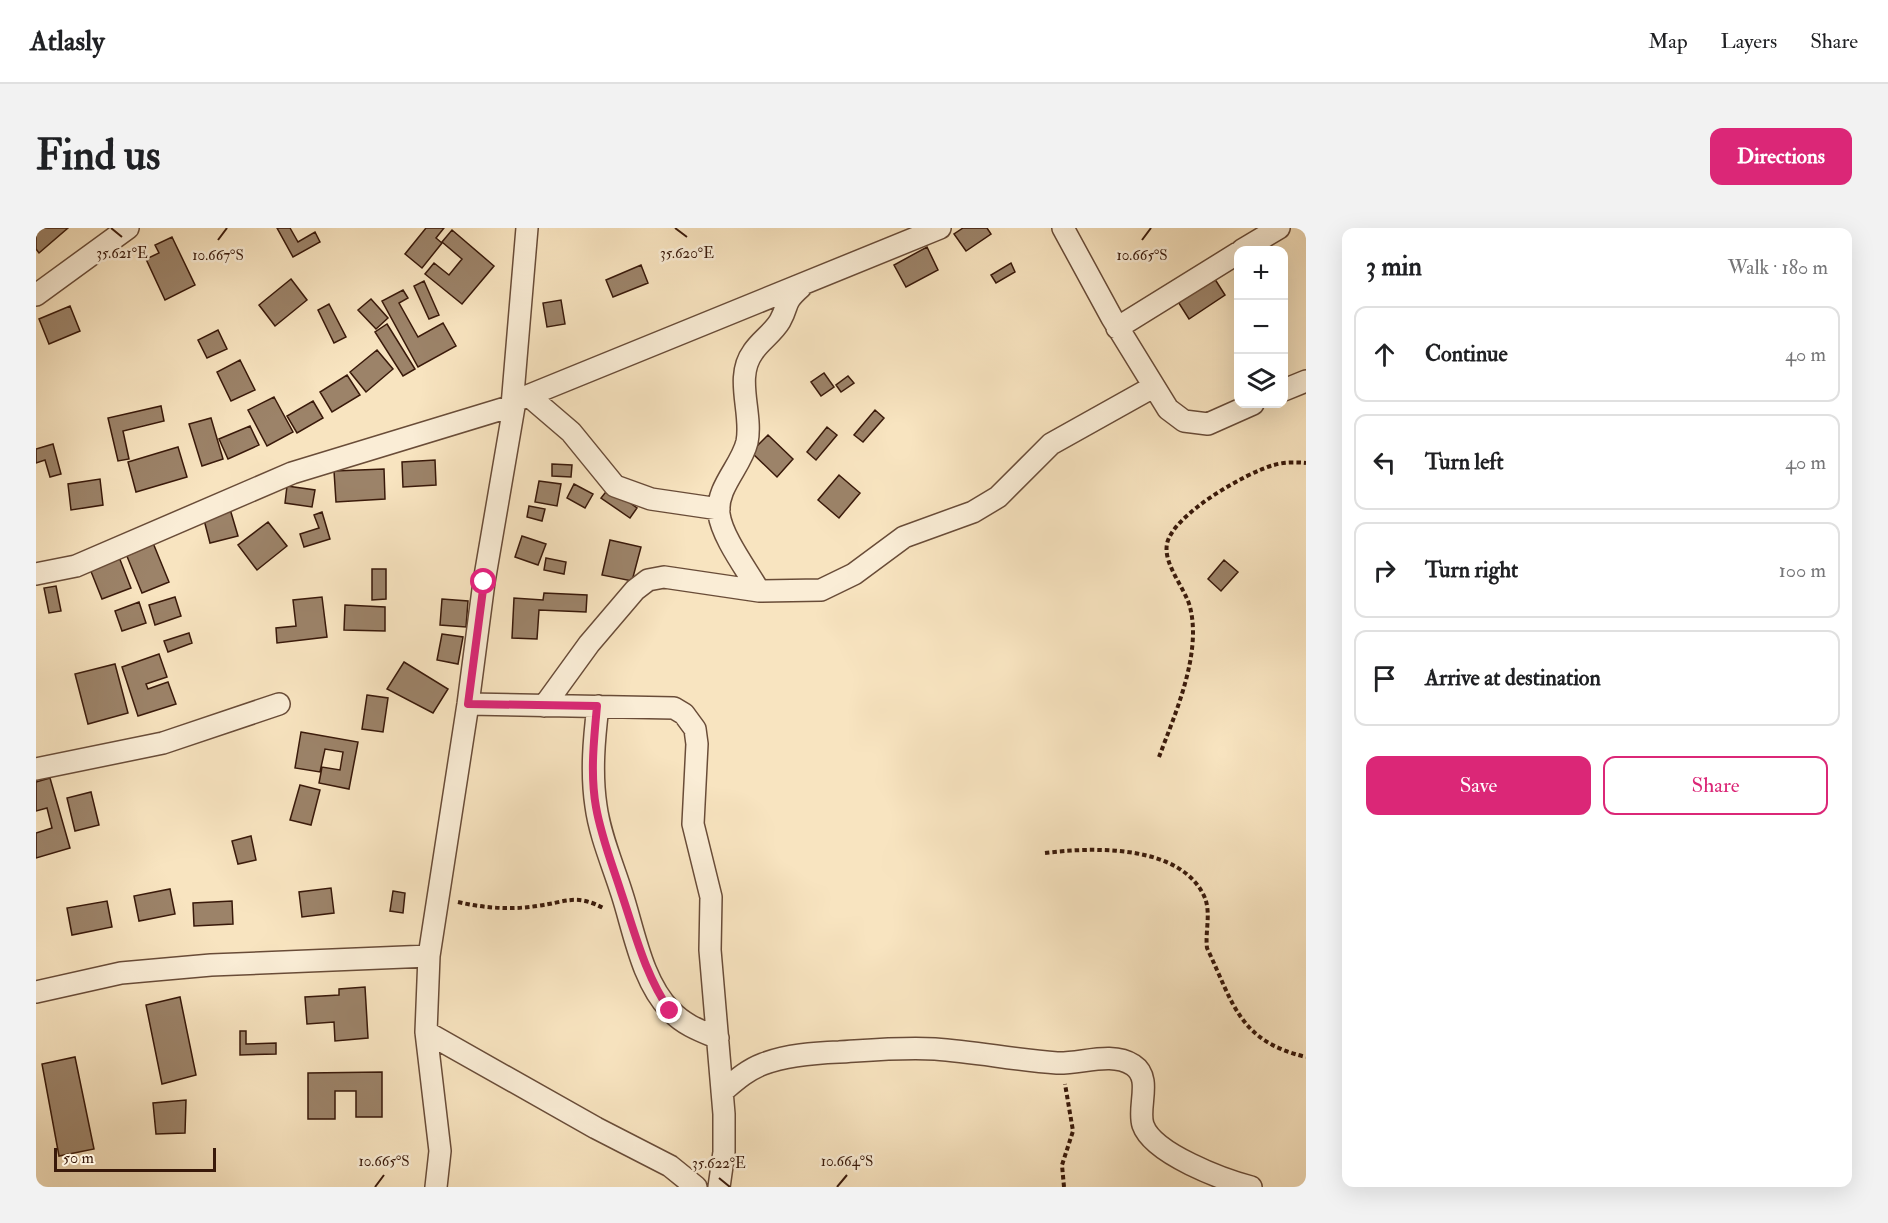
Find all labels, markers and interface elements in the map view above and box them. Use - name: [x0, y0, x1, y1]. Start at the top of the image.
- text: Atlasly: [30, 24, 104, 59]
- text: Map: [1648, 28, 1688, 55]
- text: Layers: [1721, 28, 1777, 55]
- text: Share: [1810, 28, 1858, 55]
- button: Directions: [1710, 128, 1852, 185]
- text: Find us: [36, 130, 160, 182]
- text: 35.621°E: [96, 244, 148, 263]
- text: 35.620°E: [660, 244, 714, 263]
- text: 10.667°S: [192, 246, 244, 265]
- text: 10.665°S: [1116, 246, 1168, 265]
- map controls: [1234, 246, 1288, 408]
- button: +: [1234, 246, 1288, 300]
- text: 3 min: [1366, 251, 1422, 283]
- text: Walk · 180 m: [1728, 255, 1828, 280]
- button: −: [1234, 300, 1288, 354]
- icon: ahead: [1368, 338, 1401, 371]
- text: Continue: [1425, 340, 1508, 368]
- text: 40 m: [1785, 342, 1826, 367]
- button: layers: [1234, 354, 1288, 408]
- icon: left: [1368, 446, 1401, 479]
- text: Turn left: [1425, 448, 1504, 476]
- text: 40 m: [1785, 450, 1826, 475]
- icon: right: [1368, 554, 1401, 587]
- text: Turn right: [1425, 556, 1518, 584]
- text: 100 m: [1779, 558, 1826, 583]
- route start: [470, 568, 496, 594]
- icon: arrive: [1368, 662, 1401, 695]
- text: Arrive at destination: [1425, 664, 1601, 692]
- button: Save: [1366, 756, 1591, 815]
- button: Share: [1603, 756, 1828, 815]
- route end: [656, 997, 682, 1023]
- scale bar: [54, 1145, 216, 1172]
- text: 50 m: [63, 1148, 94, 1168]
- text: 10.665°S: [358, 1152, 410, 1171]
- text: 10.664°S: [821, 1152, 873, 1171]
- text: 35.622°E: [692, 1154, 746, 1173]

